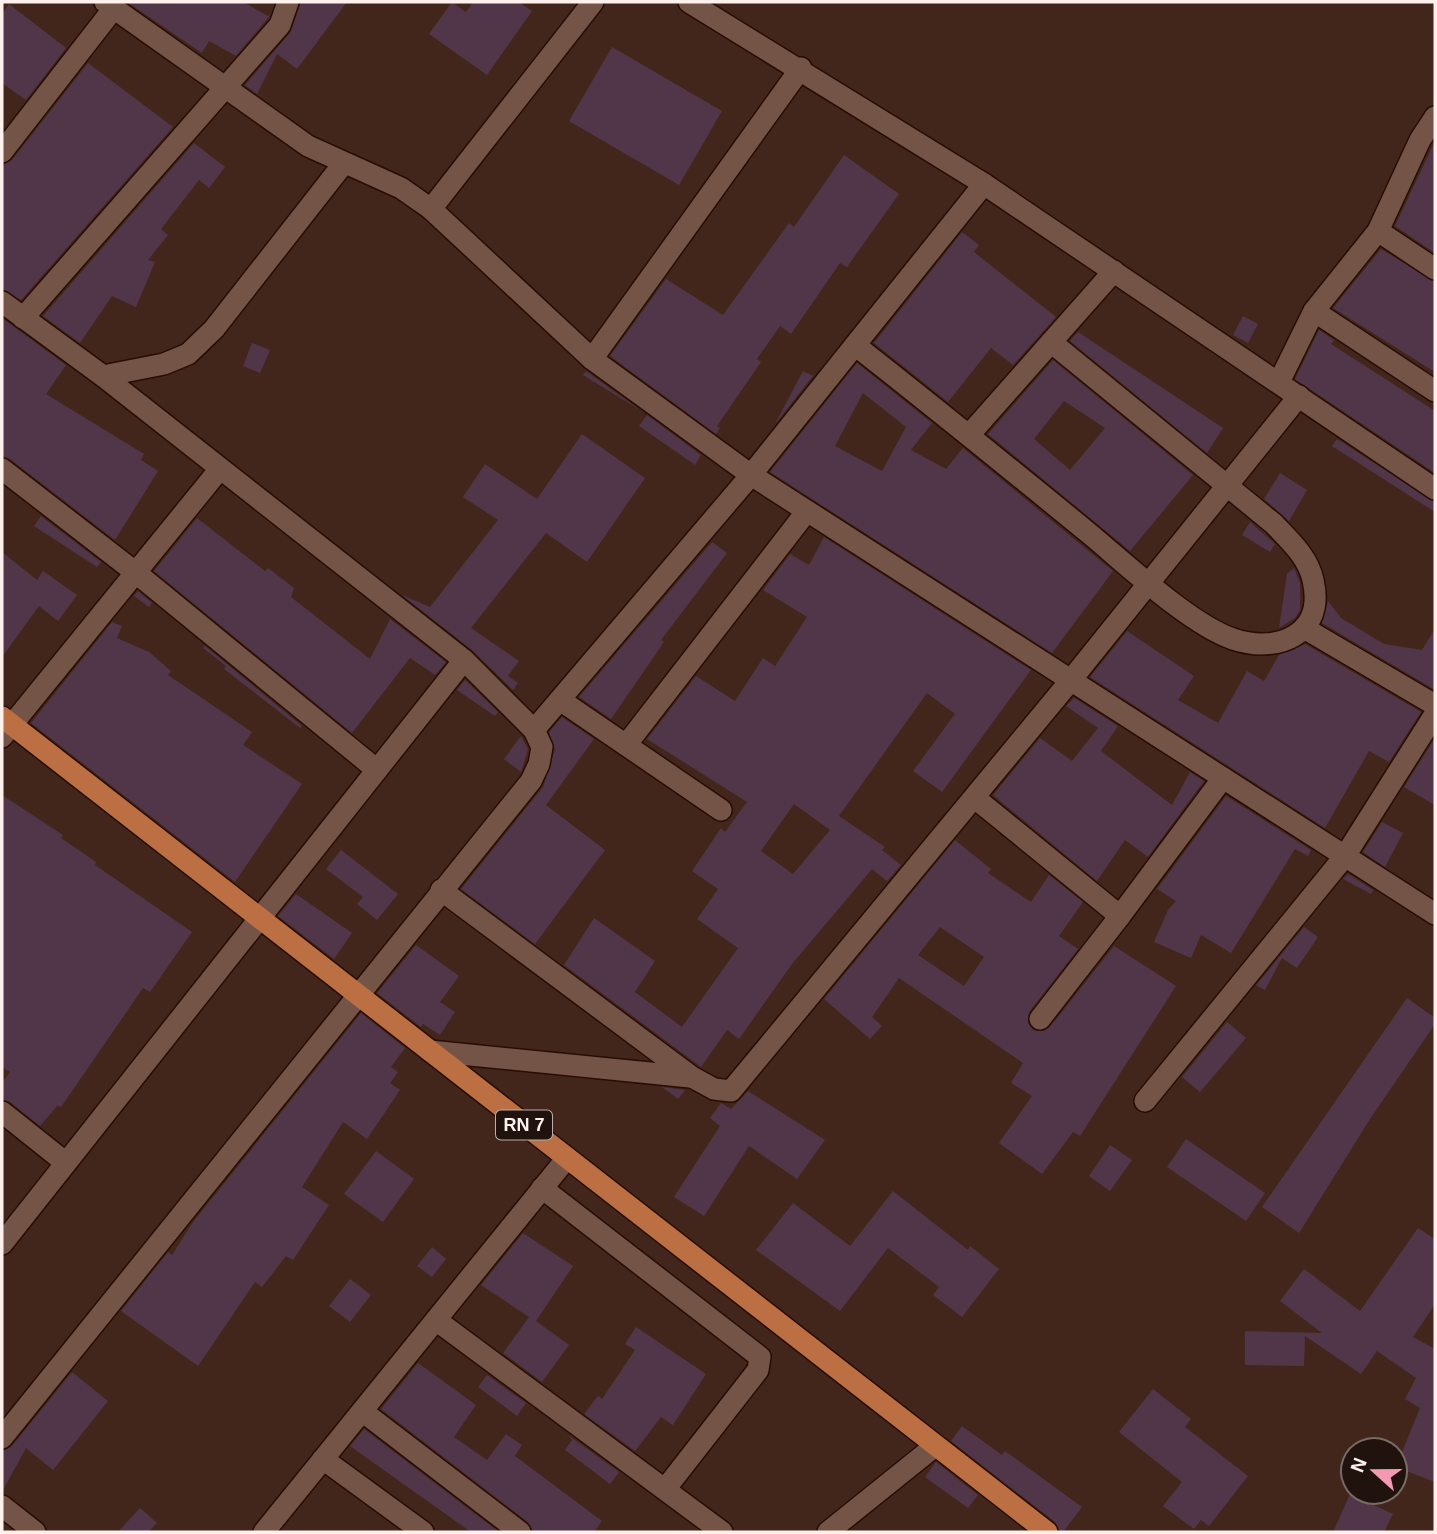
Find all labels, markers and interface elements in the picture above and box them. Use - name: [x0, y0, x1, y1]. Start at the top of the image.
- road number: RN 7: [496, 1110, 552, 1140]
- north arrow: [1339, 1436, 1409, 1506]
- text: N: [1346, 1455, 1371, 1475]

